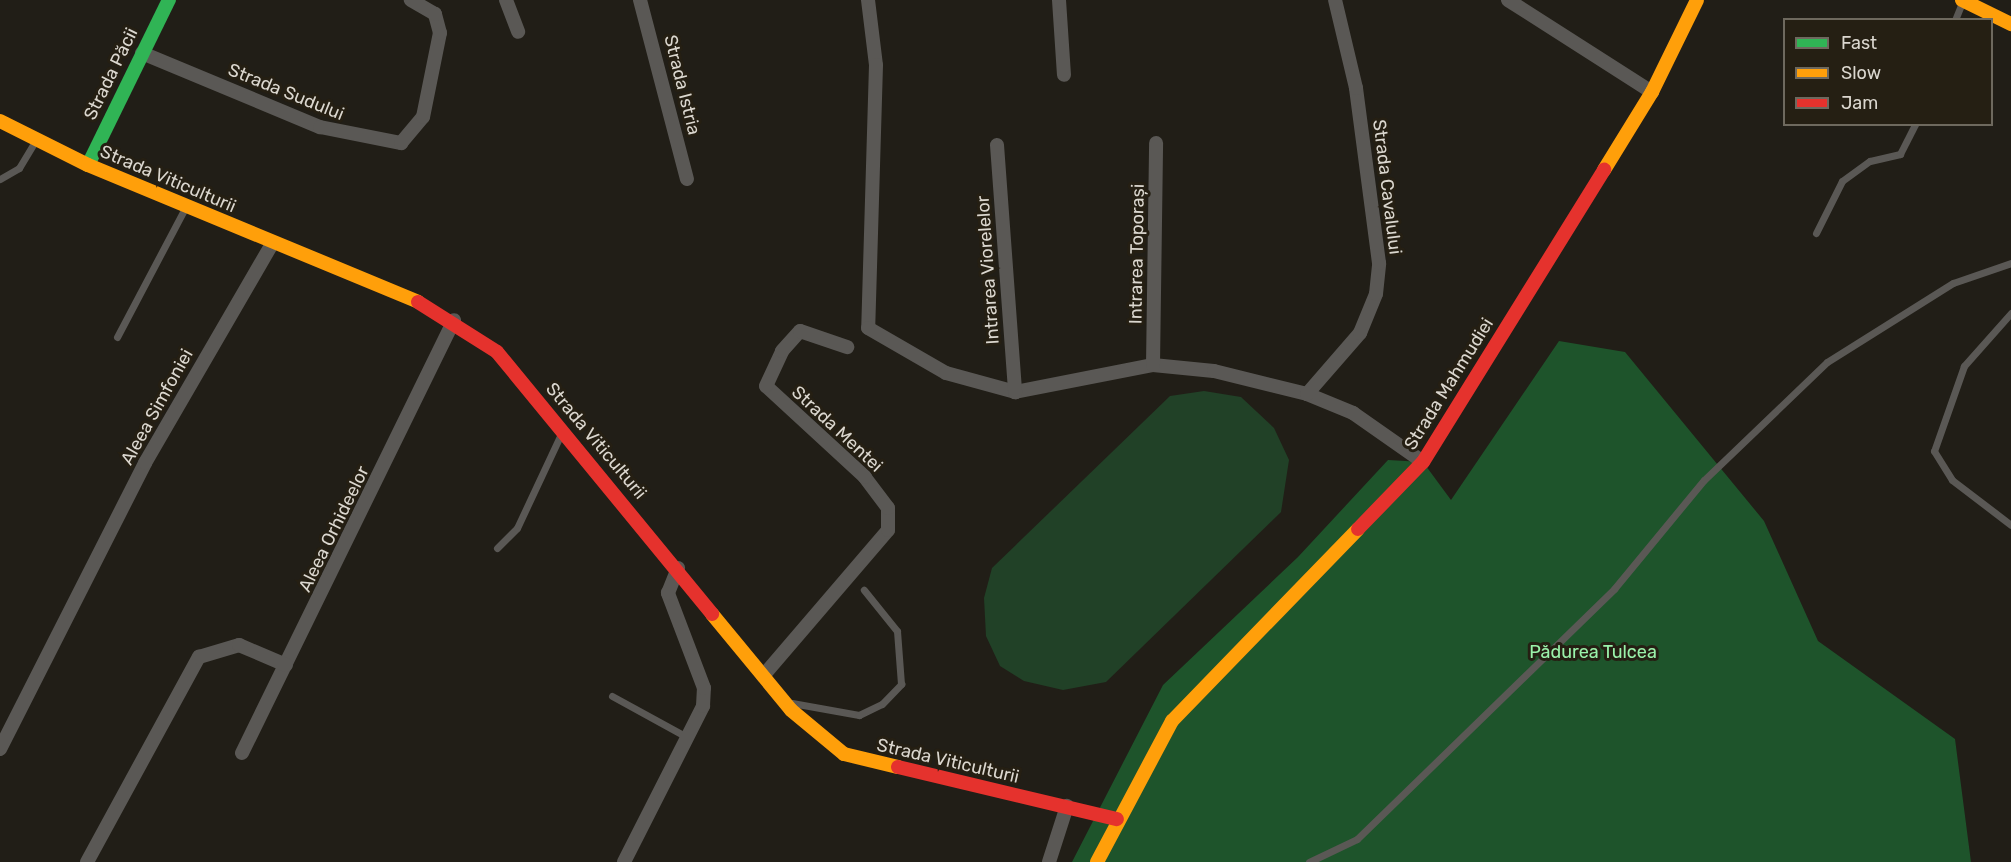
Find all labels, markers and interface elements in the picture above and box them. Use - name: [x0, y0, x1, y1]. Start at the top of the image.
- legend: [1783, 18, 1993, 126]
- street label: Strada Păcii: [79, 24, 143, 124]
- text: Fast: [1841, 32, 1877, 54]
- street label: Strada Istria: [659, 33, 705, 137]
- street label: Strada Sudului: [225, 59, 347, 125]
- text: Slow: [1841, 62, 1881, 84]
- text: Jam: [1841, 92, 1878, 114]
- street label: Strada Cavalului: [1368, 118, 1406, 256]
- street label: Strada Viticulturii: [97, 141, 239, 217]
- street label: Intrarea Toporași: [1125, 183, 1149, 325]
- street label: Intrarea Viorelelor: [972, 195, 1004, 345]
- street label: Strada Mahmudiei: [1400, 314, 1498, 454]
- street label: Aleea Simfoniei: [116, 345, 198, 469]
- street label: Strada Viticulturii: [541, 378, 651, 504]
- street label: Strada Mentei: [787, 381, 887, 477]
- street label: Aleea Orhideelor: [294, 462, 374, 596]
- park label: Pădurea Tulcea: [1529, 641, 1657, 663]
- street label: Strada Viticulturii: [874, 734, 1022, 788]

